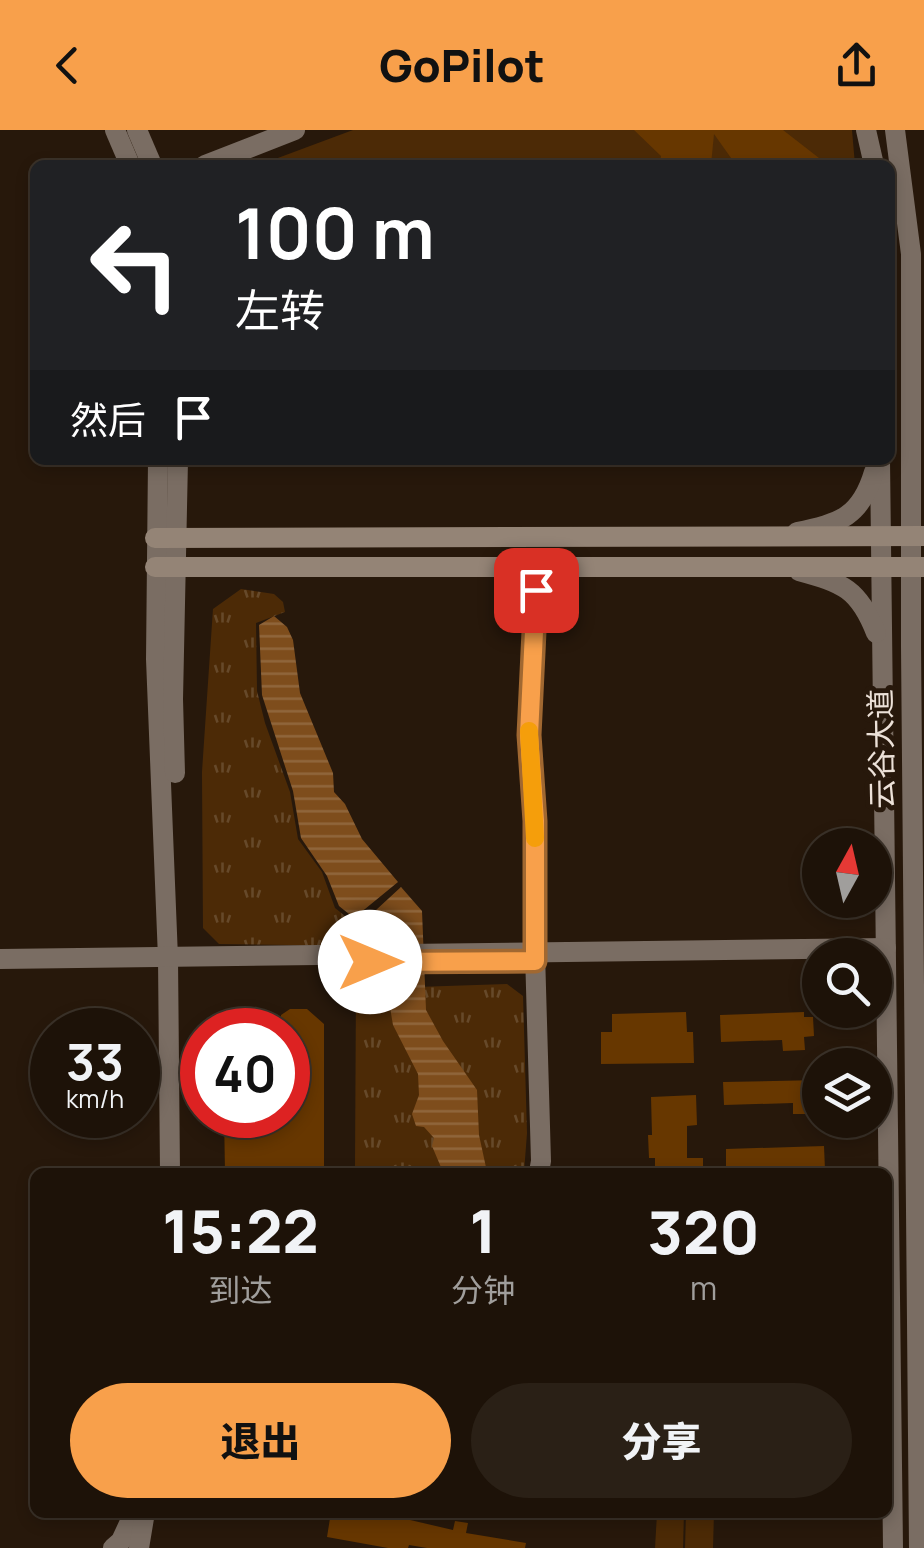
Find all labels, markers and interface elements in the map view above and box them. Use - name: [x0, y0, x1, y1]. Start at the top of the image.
- text: GoPilot: [379, 34, 545, 96]
- icon: back: [40, 38, 95, 93]
- icon: share: [829, 38, 884, 93]
- text: 100 m: [235, 184, 435, 280]
- icon: left: [70, 200, 200, 330]
- text: 左转: [235, 279, 325, 341]
- icon: arrive: [166, 390, 221, 445]
- text: 然后: [70, 393, 146, 445]
- pin: [494, 548, 579, 633]
- icon: arrive: [509, 563, 564, 618]
- street label: 云谷大道: [859, 689, 902, 809]
- north arrow: [802, 828, 892, 918]
- map controls: [802, 828, 892, 1138]
- position arrow: [318, 910, 422, 1014]
- button: search: [802, 938, 892, 1028]
- speed limit sign: 40: [180, 1008, 310, 1138]
- text: 33: [66, 1027, 124, 1095]
- button: layers: [802, 1048, 892, 1138]
- text: km/h: [66, 1081, 124, 1116]
- text: 15:22: [162, 1189, 319, 1271]
- text: 1: [470, 1189, 497, 1271]
- text: 320: [647, 1190, 760, 1272]
- text: m: [690, 1266, 717, 1310]
- text: 到达: [209, 1268, 273, 1312]
- text: 分钟: [451, 1268, 515, 1312]
- button: 退出: [70, 1383, 451, 1498]
- button: 分享: [471, 1383, 852, 1498]

